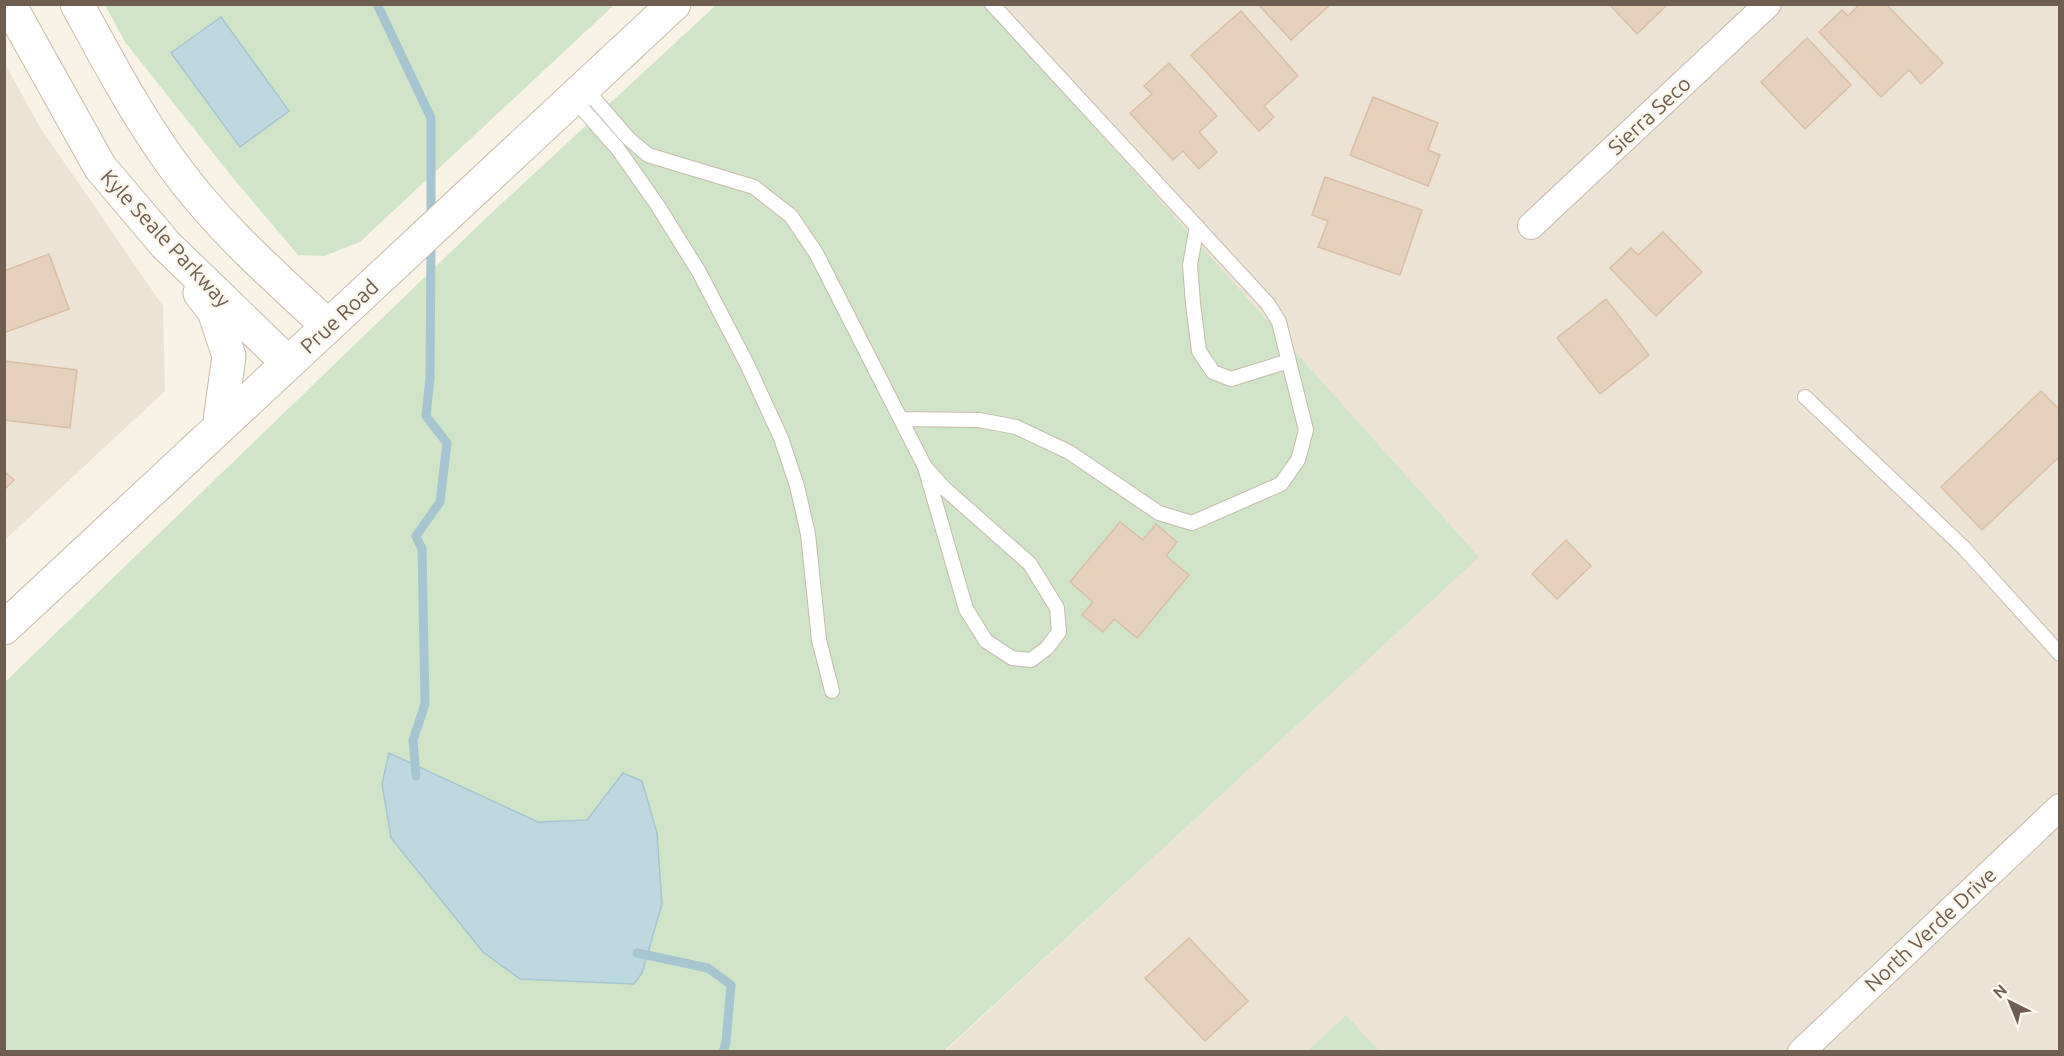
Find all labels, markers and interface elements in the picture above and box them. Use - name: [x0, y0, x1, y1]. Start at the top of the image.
- street label: Sierra Seco: [1603, 71, 1695, 159]
- street label: Kyle Seale Parkway: [96, 164, 236, 312]
- street label: Prue Road: [295, 274, 383, 358]
- street label: North Verde Drive: [1859, 862, 2001, 996]
- north arrow: [1980, 972, 2040, 1032]

